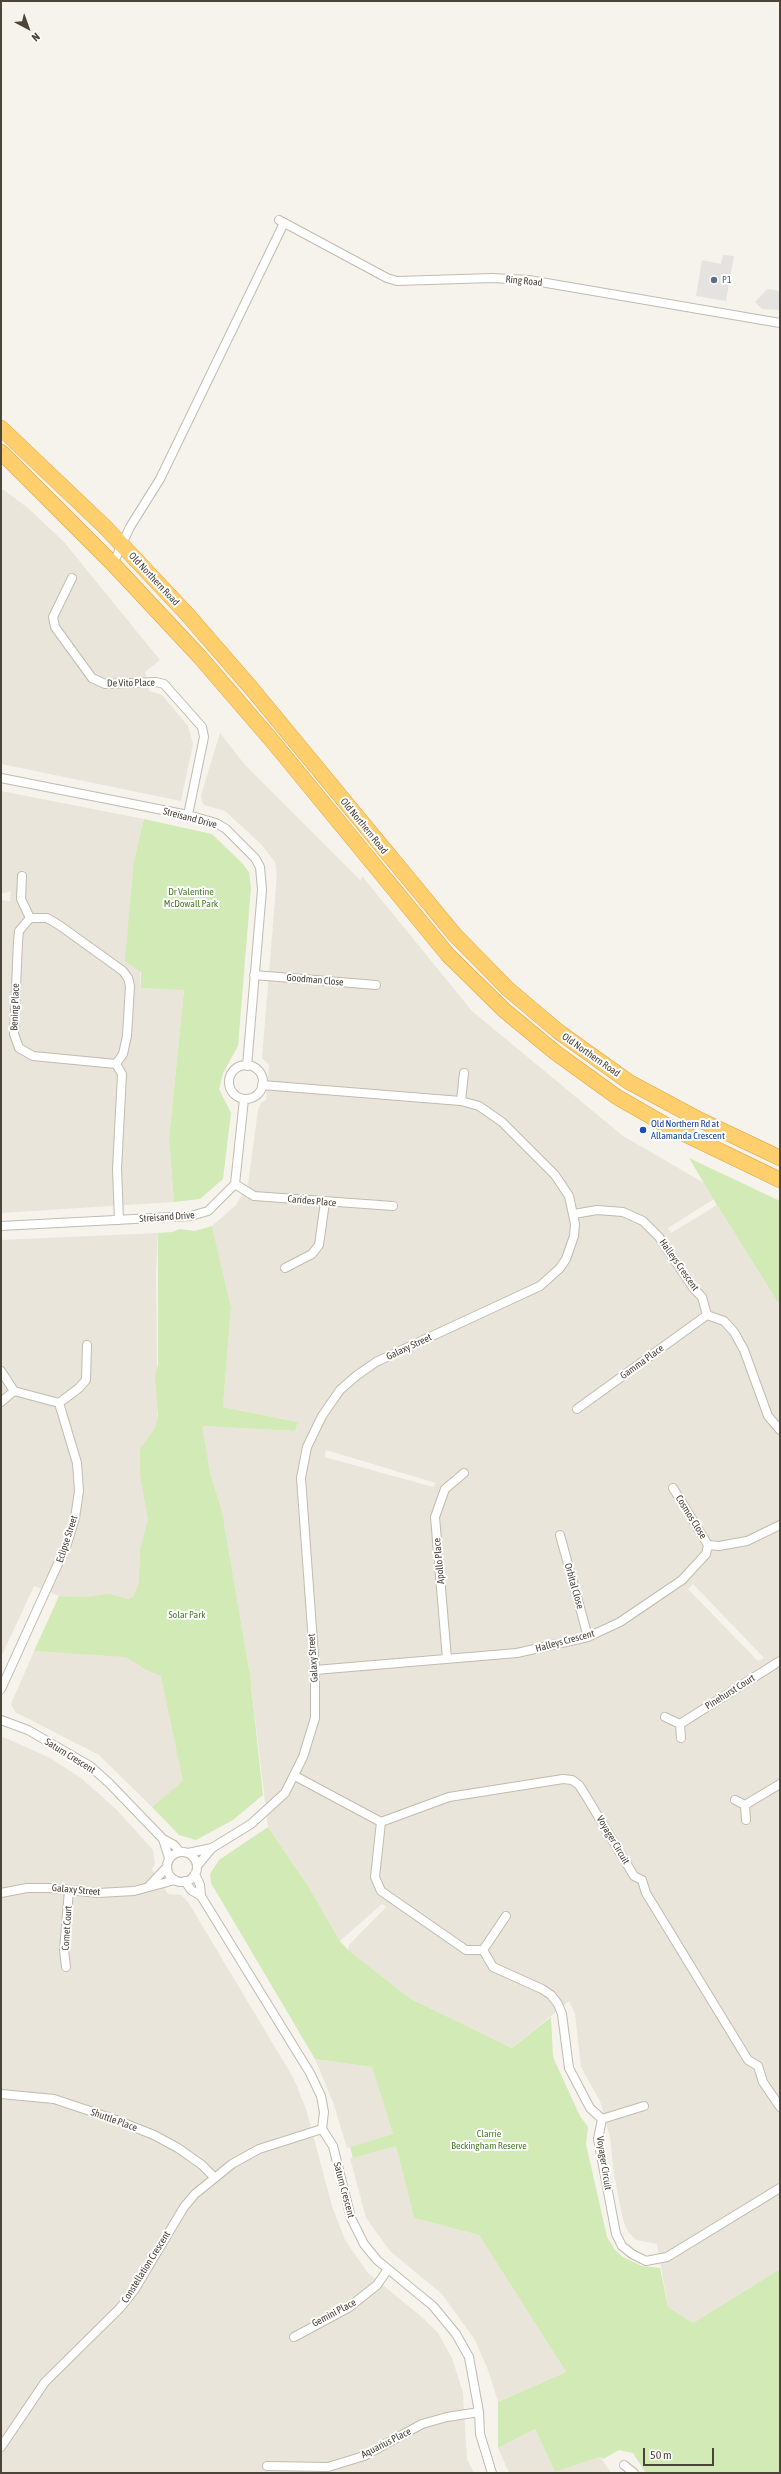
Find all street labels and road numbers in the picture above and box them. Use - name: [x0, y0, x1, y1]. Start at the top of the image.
- street label: Ring Road: [505, 273, 543, 289]
- street label: Old Northern Road: [126, 550, 182, 608]
- street label: De Vito Place: [107, 677, 155, 689]
- street label: Old Northern Road: [338, 796, 390, 856]
- street label: Streisand Drive: [162, 805, 218, 831]
- street label: Goodman Close: [286, 972, 344, 988]
- street label: Bening Place: [8, 983, 22, 1031]
- street label: Old Northern Road: [560, 1030, 622, 1080]
- street label: Carides Place: [287, 1193, 337, 1209]
- street label: Streisand Drive: [139, 1209, 195, 1225]
- street label: Halleys Crescent: [657, 1237, 701, 1293]
- street label: Galaxy Street: [384, 1331, 434, 1363]
- street label: Gamma Place: [618, 1342, 666, 1382]
- street label: Cosmos Close: [673, 1493, 709, 1541]
- street label: Eclipse Street: [54, 1514, 80, 1564]
- street label: Apollo Place: [431, 1538, 447, 1584]
- street label: Orbital Close: [562, 1562, 586, 1610]
- street label: Halleys Crescent: [534, 1627, 596, 1655]
- street label: Galaxy Street: [305, 1633, 321, 1683]
- street label: Pinehurst Court: [703, 1672, 757, 1712]
- street label: Saturn Crescent: [43, 1736, 97, 1776]
- street label: Voyager Circuit: [594, 1814, 632, 1866]
- street label: Galaxy Street: [51, 1882, 101, 1898]
- street label: Comet Court: [59, 1905, 75, 1951]
- street label: Shuttle Place: [89, 2106, 139, 2134]
- street label: Voyager Circuit: [594, 2135, 614, 2191]
- street label: Saturn Crescent: [331, 2161, 357, 2219]
- street label: Constellation Crescent: [119, 2229, 173, 2305]
- street label: Gemini Place: [310, 2296, 358, 2330]
- street label: Aquarius Place: [359, 2425, 413, 2461]

